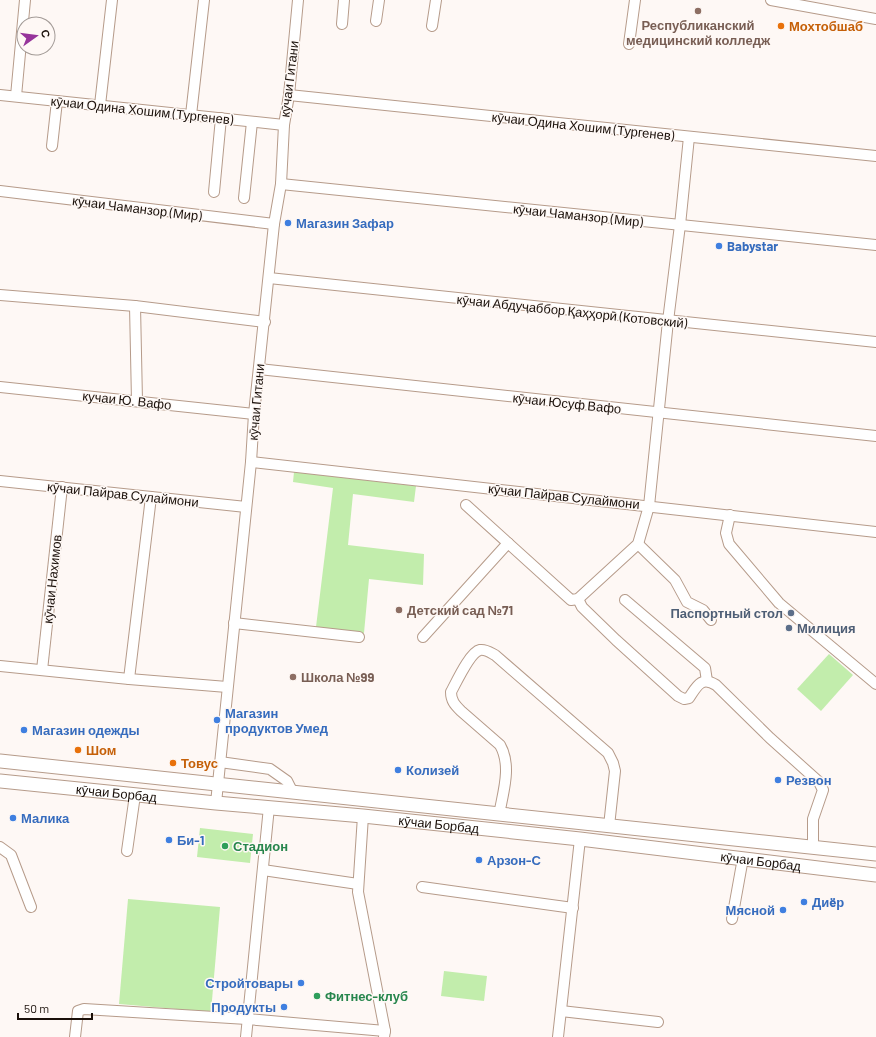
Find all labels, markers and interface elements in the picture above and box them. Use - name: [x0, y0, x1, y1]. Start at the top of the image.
- marker: Республиканский медицинский колледж: [693, 6, 703, 16]
- north arrow: [16, 16, 56, 56]
- place label: Республиканский медицинский колледж: [626, 17, 771, 48]
- place label: Мохтобшаб: [789, 18, 863, 34]
- marker: Мохтобшаб: [776, 21, 786, 31]
- text: С: [39, 28, 53, 39]
- street label: кӯчаи Гитани: [276, 40, 302, 118]
- street label: кӯчаи Одина Хошим (Тургенев): [50, 92, 235, 128]
- street label: кӯчаи Одина Хошим (Тургенев): [491, 108, 676, 144]
- street label: кӯчаи Чаманзор (Мир): [71, 192, 203, 224]
- street label: кӯчаи Чаманзор (Мир): [512, 200, 644, 230]
- place label: Магазин Зафар: [296, 215, 394, 231]
- marker: Магазин Зафар: [283, 218, 293, 228]
- place label: Babystar: [727, 238, 778, 254]
- marker: Babystar: [714, 241, 724, 251]
- street label: кӯчаи Абдуҷаббор Қаҳҳорӣ (Котовский): [456, 291, 689, 331]
- street label: кӯчаи Гитани: [245, 363, 267, 441]
- street label: кучаи Ю. Вафо: [82, 387, 172, 413]
- street label: кӯчаи Юсуф Вафо: [512, 389, 622, 417]
- street label: кӯчаи Пайрав Сулаймони: [47, 478, 199, 510]
- street label: кӯчаи Пайрав Сулаймони: [488, 480, 640, 512]
- street label: кӯчаи Нахимов: [39, 534, 65, 624]
- place label: Детский сад №71: [407, 602, 513, 618]
- marker: Детский сад №71: [394, 605, 404, 615]
- place label: Паспортный стол: [670, 605, 783, 621]
- marker: Паспортный стол: [786, 608, 796, 618]
- place label: Милиция: [797, 620, 856, 636]
- marker: Милиция: [784, 623, 794, 633]
- place label: Школа №99: [301, 669, 374, 685]
- marker: Школа №99: [288, 672, 298, 682]
- place label: Магазин продуктов Умед: [225, 705, 329, 736]
- marker: Магазин продуктов Умед: [212, 715, 222, 725]
- place label: Магазин одежды: [32, 722, 140, 738]
- marker: Магазин одежды: [19, 725, 29, 735]
- place label: Шом: [86, 742, 116, 758]
- marker: Шом: [73, 745, 83, 755]
- place label: Товус: [181, 755, 218, 771]
- marker: Товус: [168, 758, 178, 768]
- place label: Колизей: [406, 762, 459, 778]
- marker: Колизей: [393, 765, 403, 775]
- place label: Резвон: [786, 772, 832, 788]
- marker: Резвон: [773, 775, 783, 785]
- street label: кӯчаи Борбад: [75, 781, 158, 805]
- place label: Малика: [21, 810, 70, 826]
- street label: кӯчаи Борбад: [398, 812, 480, 836]
- marker: Малика: [8, 813, 18, 823]
- place label: Би-1: [177, 832, 204, 848]
- marker: Би-1: [164, 835, 174, 845]
- place label: Стадион: [233, 838, 288, 854]
- marker: Стадион: [220, 841, 230, 851]
- street label: кӯчаи Борбад: [720, 848, 802, 874]
- place label: Арзон-С: [487, 852, 541, 868]
- marker: Арзон-С: [474, 855, 484, 865]
- place label: Диëр: [812, 894, 844, 910]
- marker: Диëр: [799, 897, 809, 907]
- place label: Мясной: [726, 902, 775, 918]
- marker: Мясной: [778, 905, 788, 915]
- place label: Стройтовары: [205, 975, 293, 991]
- marker: Стройтовары: [296, 978, 306, 988]
- place label: Фитнес-клуб: [325, 988, 408, 1004]
- marker: Фитнес-клуб: [312, 991, 322, 1001]
- scale bar: [18, 995, 92, 1021]
- place label: Продукты: [211, 999, 276, 1015]
- text: 50 m: [24, 1001, 49, 1015]
- marker: Продукты: [279, 1002, 289, 1012]

